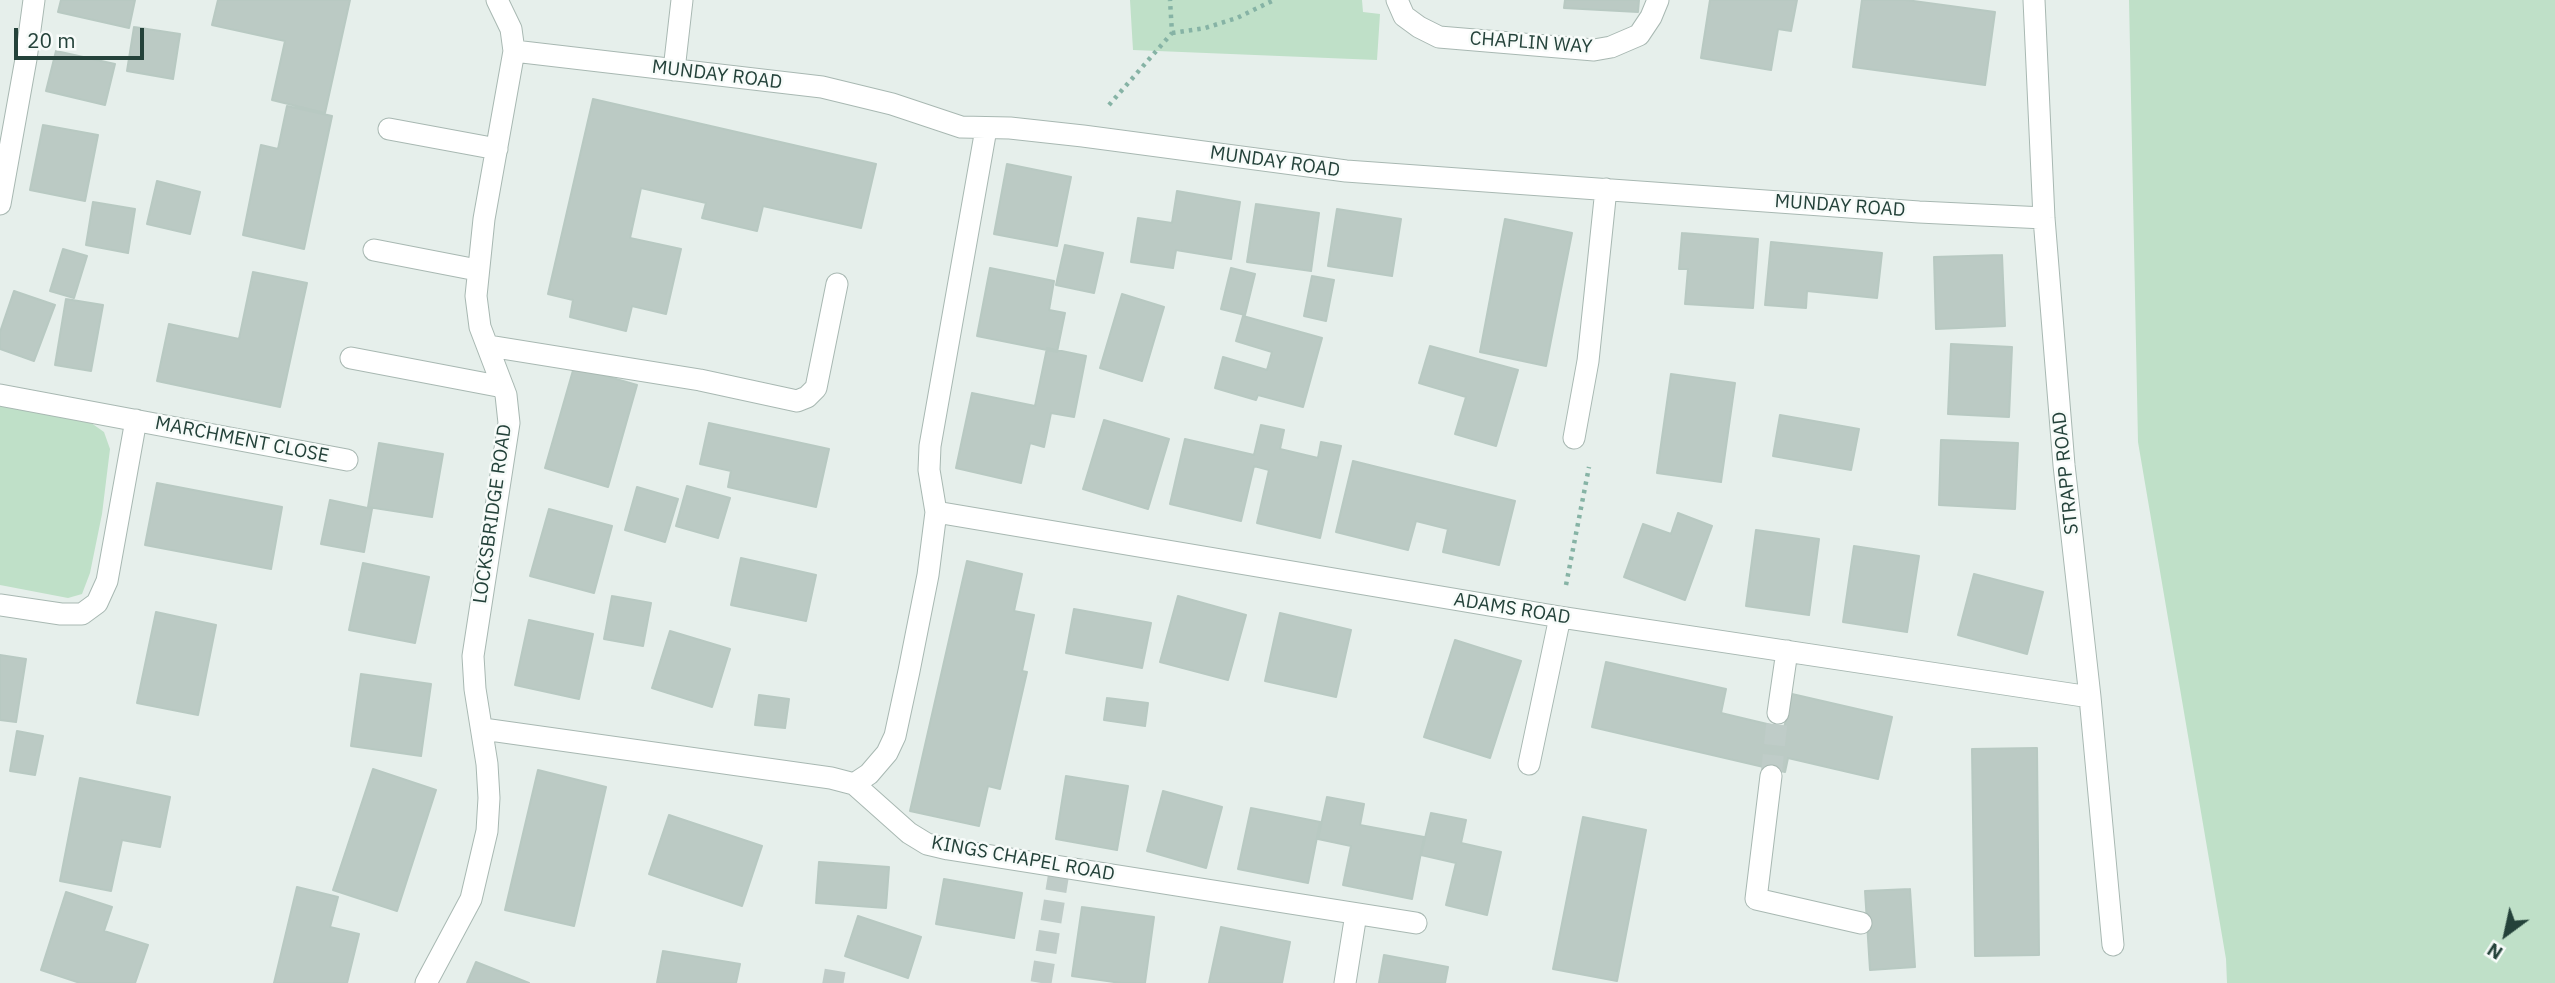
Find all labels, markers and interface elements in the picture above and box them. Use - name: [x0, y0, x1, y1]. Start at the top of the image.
- scale bar: [18, 14, 147, 58]
- text: 20 m: [27, 26, 76, 54]
- street label: CHAPLIN WAY: [1469, 27, 1593, 59]
- street label: MUNDAY ROAD: [650, 56, 784, 94]
- street label: MUNDAY ROAD: [1208, 142, 1342, 182]
- street label: MUNDAY ROAD: [1774, 190, 1906, 222]
- street label: STRAPP ROAD: [2048, 410, 2084, 536]
- street label: MARCHMENT CLOSE: [153, 412, 331, 468]
- street label: LOCKSBRIDGE ROAD: [469, 423, 517, 605]
- street label: ADAMS ROAD: [1452, 589, 1572, 629]
- street label: KINGS CHAPEL ROAD: [929, 832, 1117, 886]
- north arrow: [2471, 899, 2541, 969]
- text: N: [2482, 938, 2507, 965]

